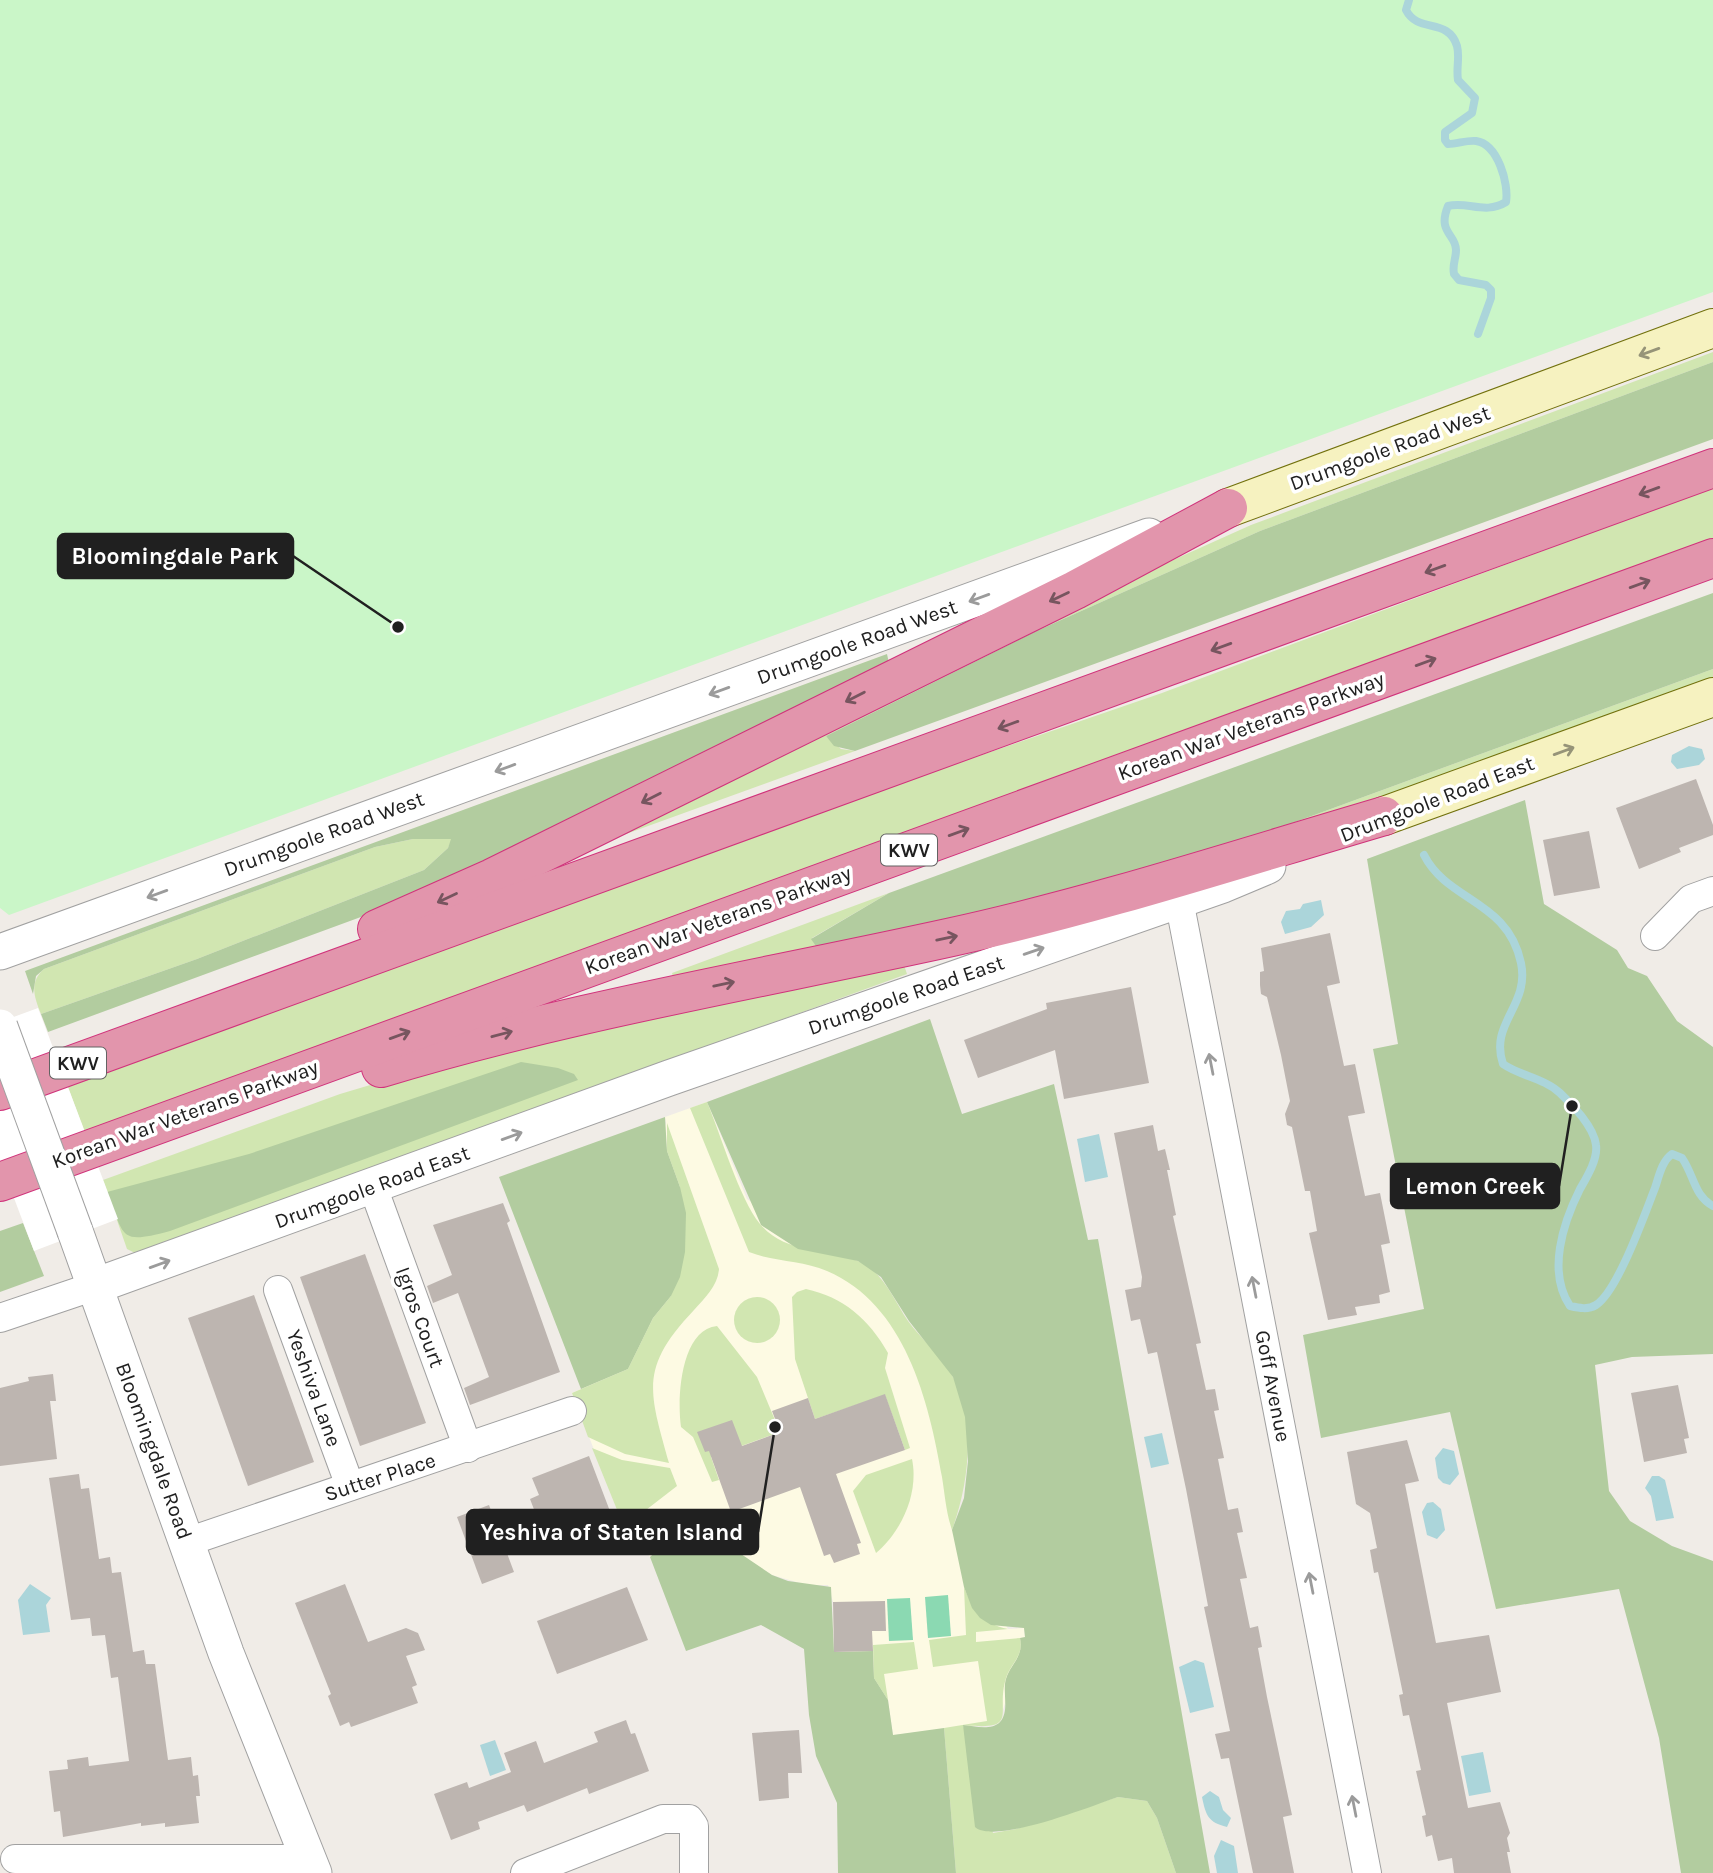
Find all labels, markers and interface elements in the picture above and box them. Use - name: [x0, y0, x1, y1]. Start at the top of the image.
- one-way arrow: [1639, 346, 1661, 359]
- street label: Drumgoole Road West: [1287, 401, 1494, 495]
- one-way arrow: [1638, 486, 1660, 499]
- callout: Bloomingdale Park: [58, 534, 293, 578]
- text: Bloomingdale Park: [71, 543, 279, 570]
- one-way arrow: [1425, 564, 1447, 576]
- one-way arrow: [1629, 577, 1651, 590]
- one-way arrow: [1049, 591, 1070, 605]
- one-way arrow: [969, 592, 991, 605]
- street label: Drumgoole Road West: [754, 595, 961, 689]
- one-way arrow: [1211, 642, 1233, 654]
- one-way arrow: [1415, 655, 1437, 667]
- street label: Korean War Veterans Parkway: [1115, 666, 1388, 785]
- one-way arrow: [708, 685, 730, 698]
- one-way arrow: [845, 690, 866, 704]
- one-way arrow: [997, 720, 1019, 732]
- one-way arrow: [1552, 744, 1574, 756]
- street label: Drumgoole Road East: [1337, 751, 1538, 847]
- one-way arrow: [494, 763, 516, 776]
- street label: Drumgoole Road West: [221, 787, 428, 881]
- one-way arrow: [641, 792, 662, 806]
- one-way arrow: [948, 825, 970, 837]
- road number: KWV: [881, 834, 937, 866]
- street label: Korean War Veterans Parkway: [582, 860, 855, 979]
- one-way arrow: [147, 889, 169, 901]
- one-way arrow: [437, 892, 458, 906]
- one-way arrow: [935, 931, 958, 945]
- one-way arrow: [1022, 944, 1044, 956]
- street label: Drumgoole Road East: [805, 950, 1007, 1040]
- one-way arrow: [712, 977, 735, 991]
- one-way arrow: [491, 1026, 513, 1039]
- one-way arrow: [389, 1028, 410, 1041]
- road number: KWV: [50, 1048, 106, 1078]
- one-way arrow: [1203, 1053, 1217, 1076]
- street label: Korean War Veterans Parkway: [49, 1054, 322, 1173]
- one-way arrow: [500, 1128, 522, 1141]
- street label: Drumgoole Road East: [271, 1140, 473, 1233]
- callout: Lemon Creek: [1391, 1164, 1559, 1208]
- text: Lemon Creek: [1405, 1173, 1545, 1200]
- one-way arrow: [148, 1257, 170, 1270]
- street label: Igros Court: [391, 1263, 449, 1371]
- one-way arrow: [1246, 1276, 1260, 1299]
- street label: Yeshiva Lane: [282, 1326, 346, 1450]
- street label: Goff Avenue: [1250, 1328, 1296, 1444]
- street label: Bloomingdale Road: [111, 1359, 197, 1543]
- street label: Sutter Place: [321, 1448, 439, 1506]
- callout: Yeshiva of Staten Island: [467, 1510, 758, 1554]
- text: Yeshiva of Staten Island: [481, 1519, 743, 1546]
- one-way arrow: [1303, 1572, 1317, 1595]
- one-way arrow: [1347, 1795, 1360, 1818]

